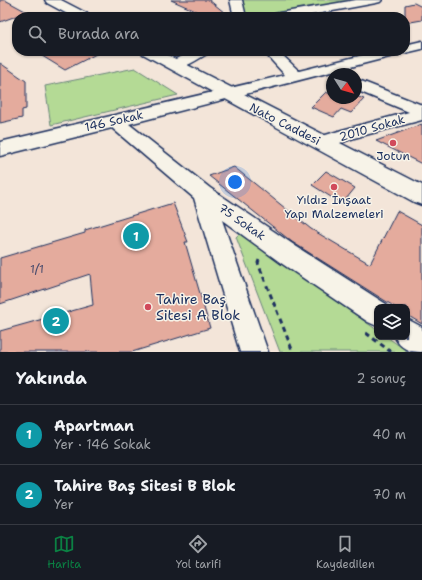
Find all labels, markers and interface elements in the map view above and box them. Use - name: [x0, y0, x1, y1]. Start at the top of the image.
- search box: [12, 12, 410, 56]
- icon: search: [26, 23, 48, 45]
- text: Burada ara: [58, 24, 139, 44]
- north arrow: [326, 68, 362, 104]
- street label: Nato Caddesi: [247, 99, 323, 149]
- street label: 146 Sokak: [83, 106, 145, 136]
- street label: 2010 Sokak: [337, 111, 407, 145]
- marker: Jotun: [388, 138, 398, 148]
- place label: Jotun: [376, 148, 410, 164]
- your location: [225, 172, 245, 192]
- marker: Yıldız İnşaat Yapı Malzemeleri: [329, 182, 339, 192]
- place label: Yıldız İnşaat Yapı Malzemeleri: [284, 192, 384, 222]
- street label: 75 Sokak: [215, 200, 269, 244]
- pin: 1: [123, 221, 149, 251]
- house number: 1/1: [30, 261, 44, 277]
- place label: Tahire Baş Sitesi A Blok: [156, 290, 240, 324]
- marker: Tahire Baş Sitesi A Blok: [143, 302, 153, 312]
- map controls: [374, 304, 410, 340]
- button: layers: [374, 304, 410, 340]
- pin: 2: [43, 306, 69, 336]
- text: Yakında: [16, 367, 87, 389]
- text: 2 sonuç: [357, 370, 406, 387]
- text: Apartman: [54, 416, 134, 436]
- text: 1: [26, 426, 32, 443]
- text: 40 m: [372, 426, 406, 443]
- text: Yer · 146 Sokak: [54, 436, 151, 453]
- text: Tahire Baş Sitesi B Blok: [54, 476, 236, 496]
- text: 2: [24, 486, 34, 503]
- text: 70 m: [372, 486, 406, 503]
- text: Yer: [54, 496, 74, 513]
- tab: Harita: [47, 533, 81, 572]
- tab: Yol tarifi: [176, 533, 221, 572]
- tab: Kaydedilen: [316, 533, 375, 572]

